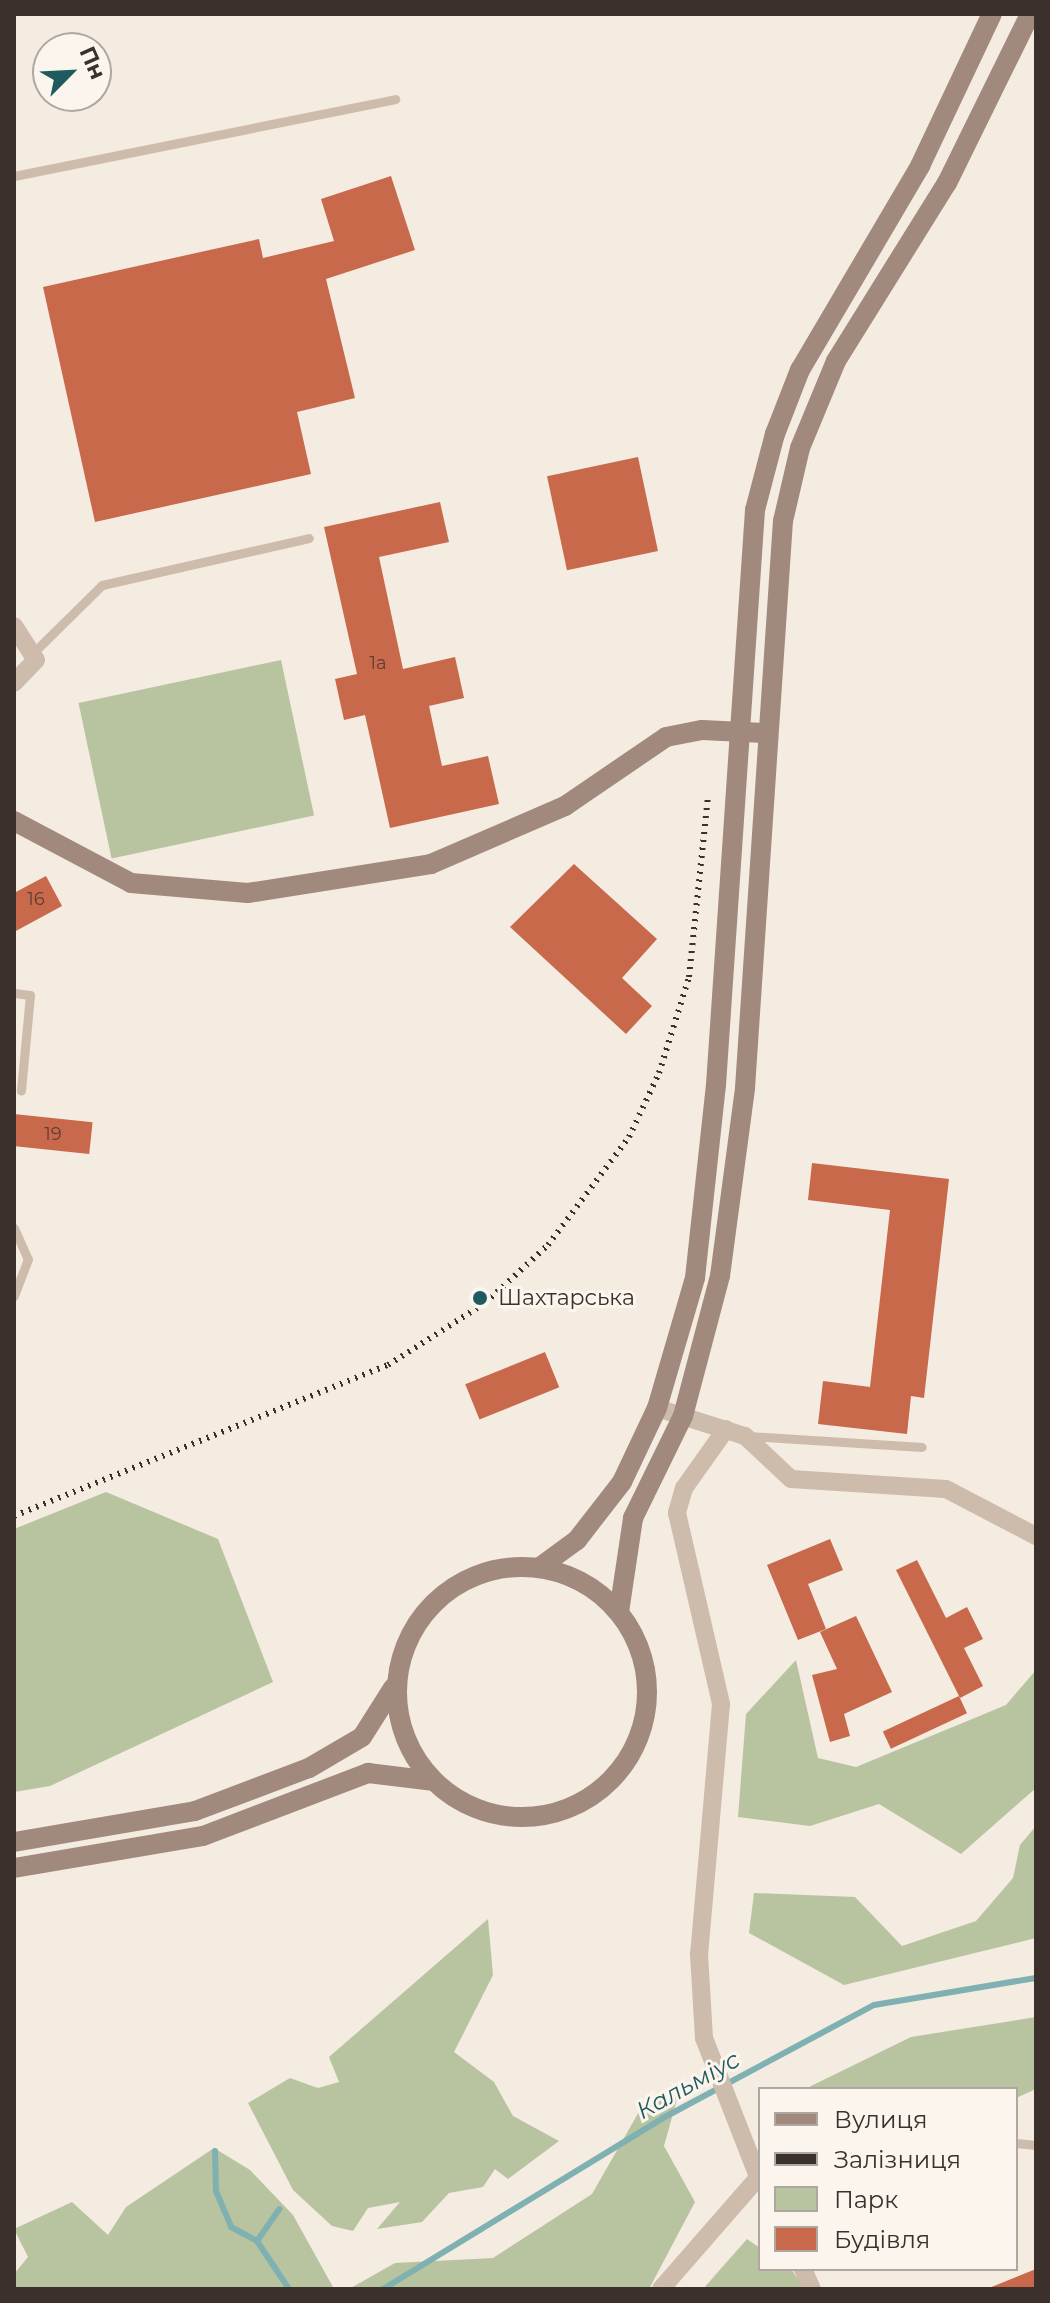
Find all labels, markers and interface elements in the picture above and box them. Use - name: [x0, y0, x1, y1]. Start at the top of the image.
- north arrow: [32, 32, 112, 112]
- text: Пн: [73, 42, 112, 83]
- house number: 1а: [370, 652, 386, 674]
- house number: 16: [27, 888, 45, 910]
- house number: 19: [44, 1123, 62, 1145]
- place label: Шахтарська: [498, 1285, 635, 1311]
- marker: Шахтарська: [469, 1287, 491, 1309]
- water label: Кальміус: [631, 2045, 745, 2125]
- legend: [758, 2087, 1018, 2271]
- text: Вулиця: [834, 2105, 927, 2134]
- text: Залізниця: [834, 2145, 961, 2174]
- text: Парк: [834, 2185, 898, 2214]
- text: Будівля: [834, 2225, 930, 2254]

